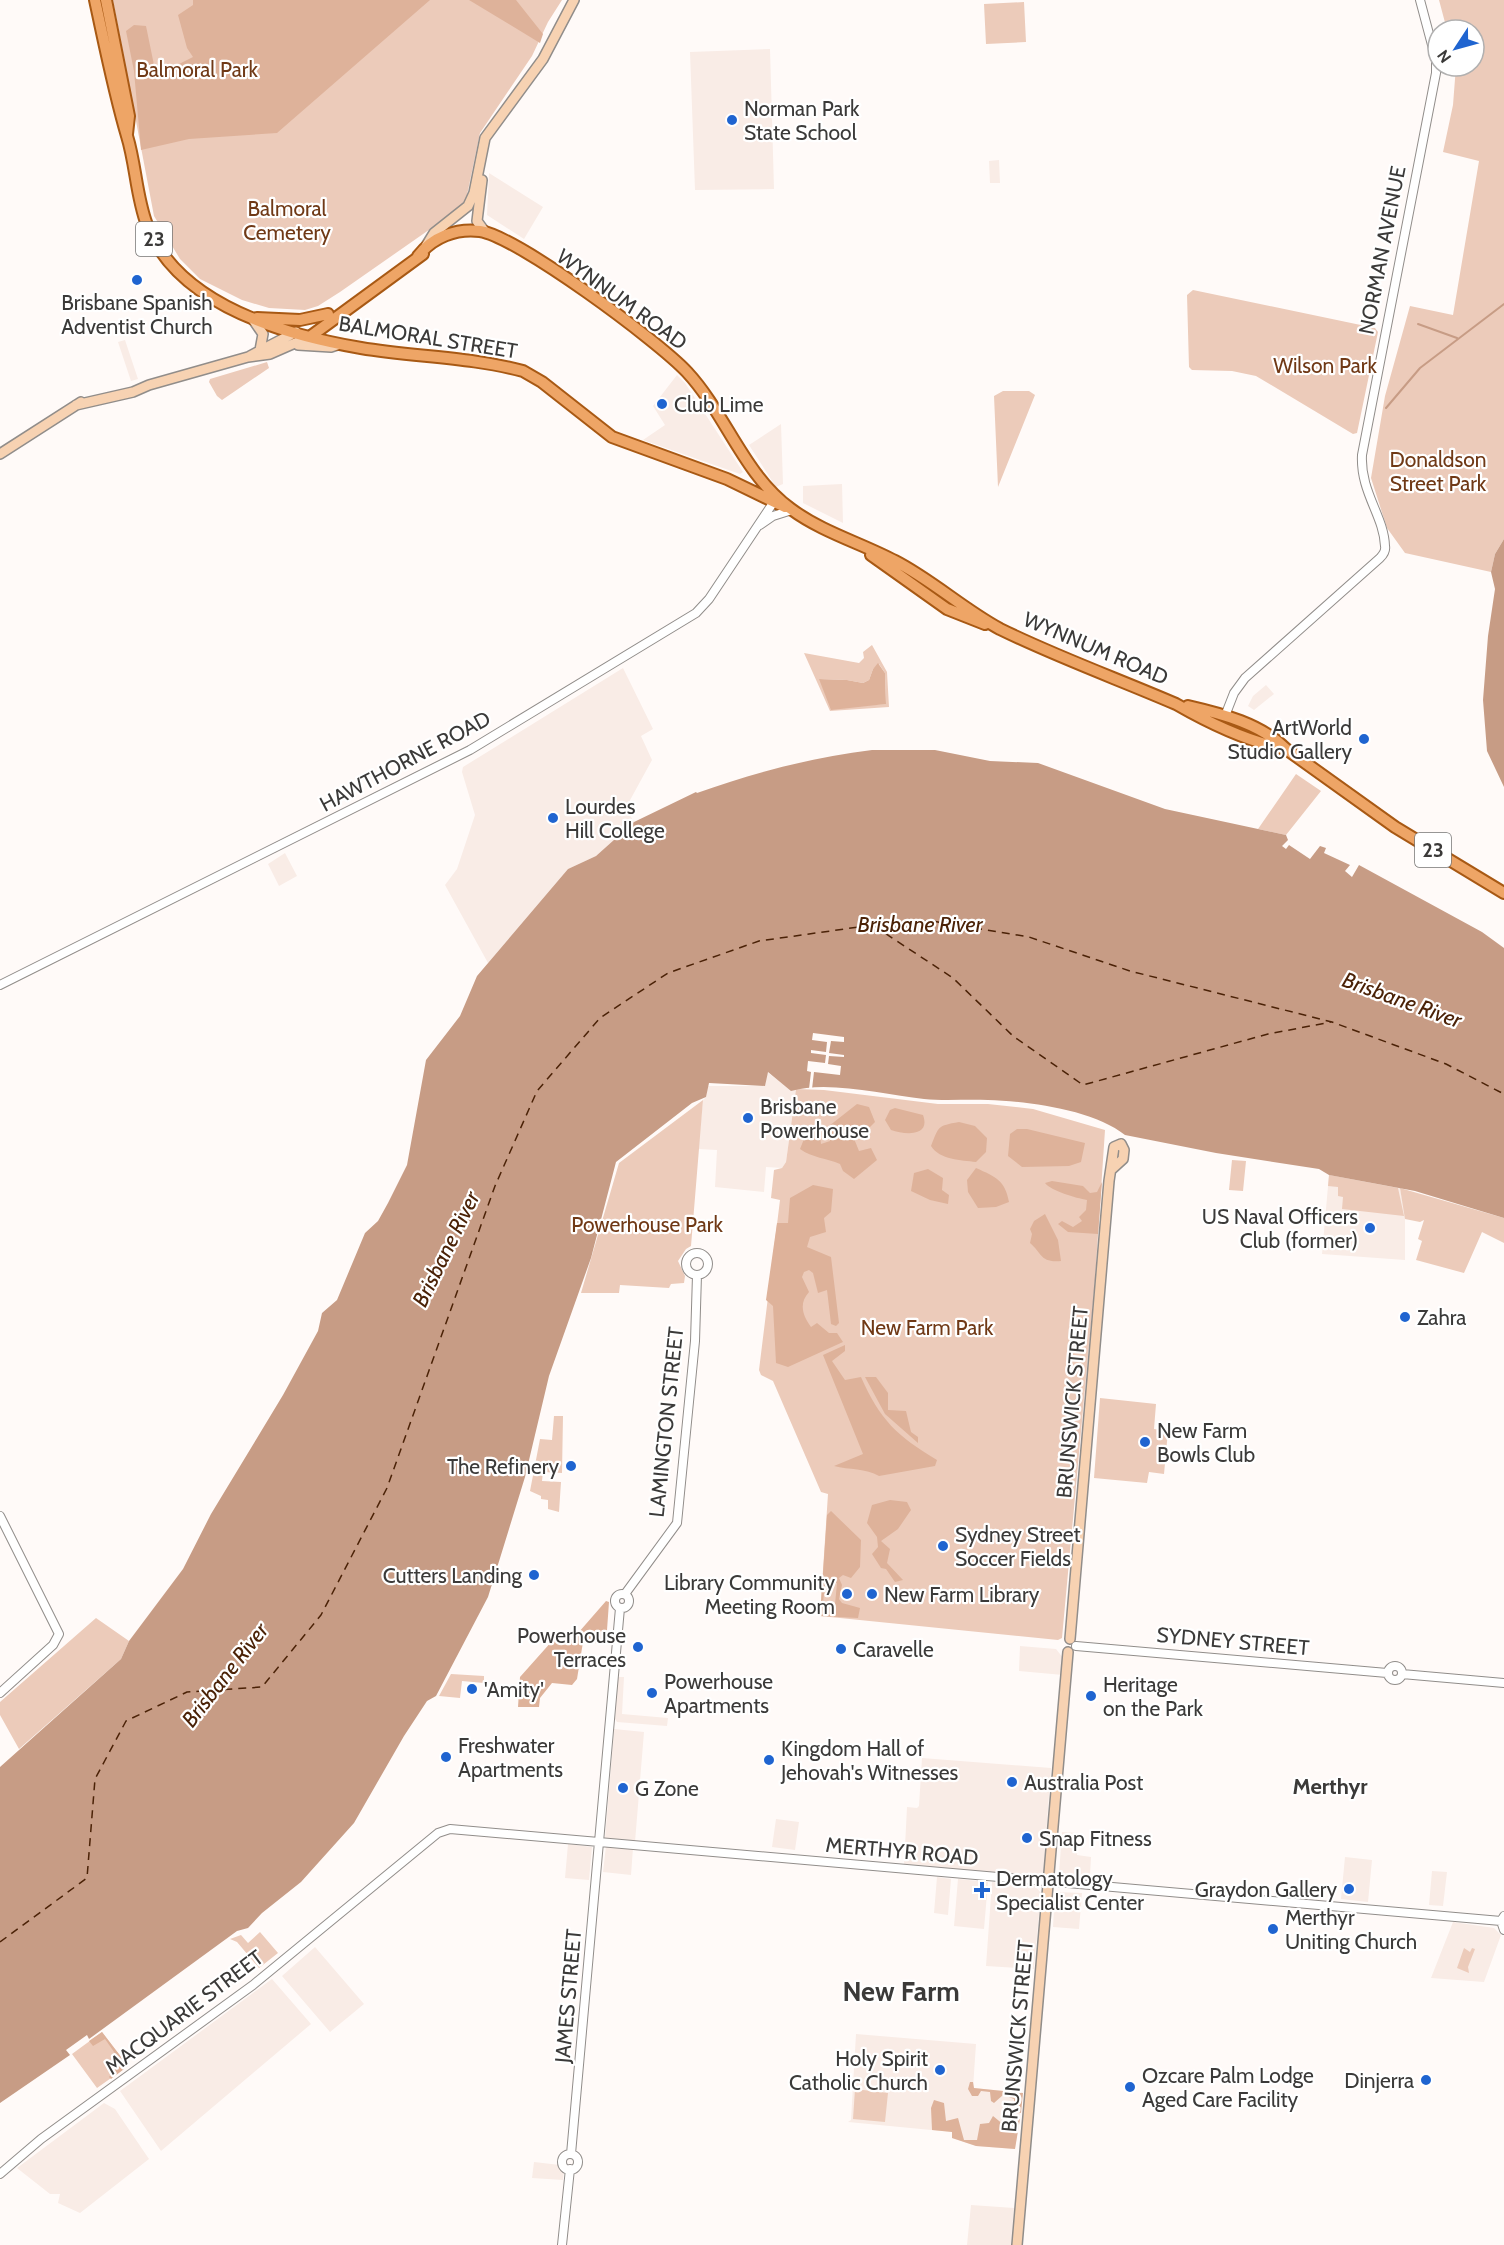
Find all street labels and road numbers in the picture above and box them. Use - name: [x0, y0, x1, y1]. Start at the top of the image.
- street label: NORMAN AVENUE: [1353, 164, 1411, 336]
- road number: 23: [136, 222, 172, 256]
- street label: WYNNUM ROAD: [552, 243, 692, 355]
- street label: BALMORAL STREET: [337, 311, 519, 363]
- street label: WYNNUM ROAD: [1020, 606, 1172, 690]
- street label: HAWTHORNE ROAD: [315, 705, 495, 817]
- road number: 23: [1415, 833, 1451, 867]
- street label: BRUNSWICK STREET: [1051, 1305, 1093, 1499]
- street label: LAMINGTON STREET: [644, 1325, 688, 1519]
- street label: SYDNEY STREET: [1156, 1622, 1310, 1660]
- street label: MERTHYR ROAD: [825, 1832, 979, 1870]
- street label: JAMES STREET: [550, 1928, 586, 2065]
- street label: BRUNSWICK STREET: [996, 1939, 1038, 2133]
- street label: MACQUARIE STREET: [100, 1944, 268, 2080]

